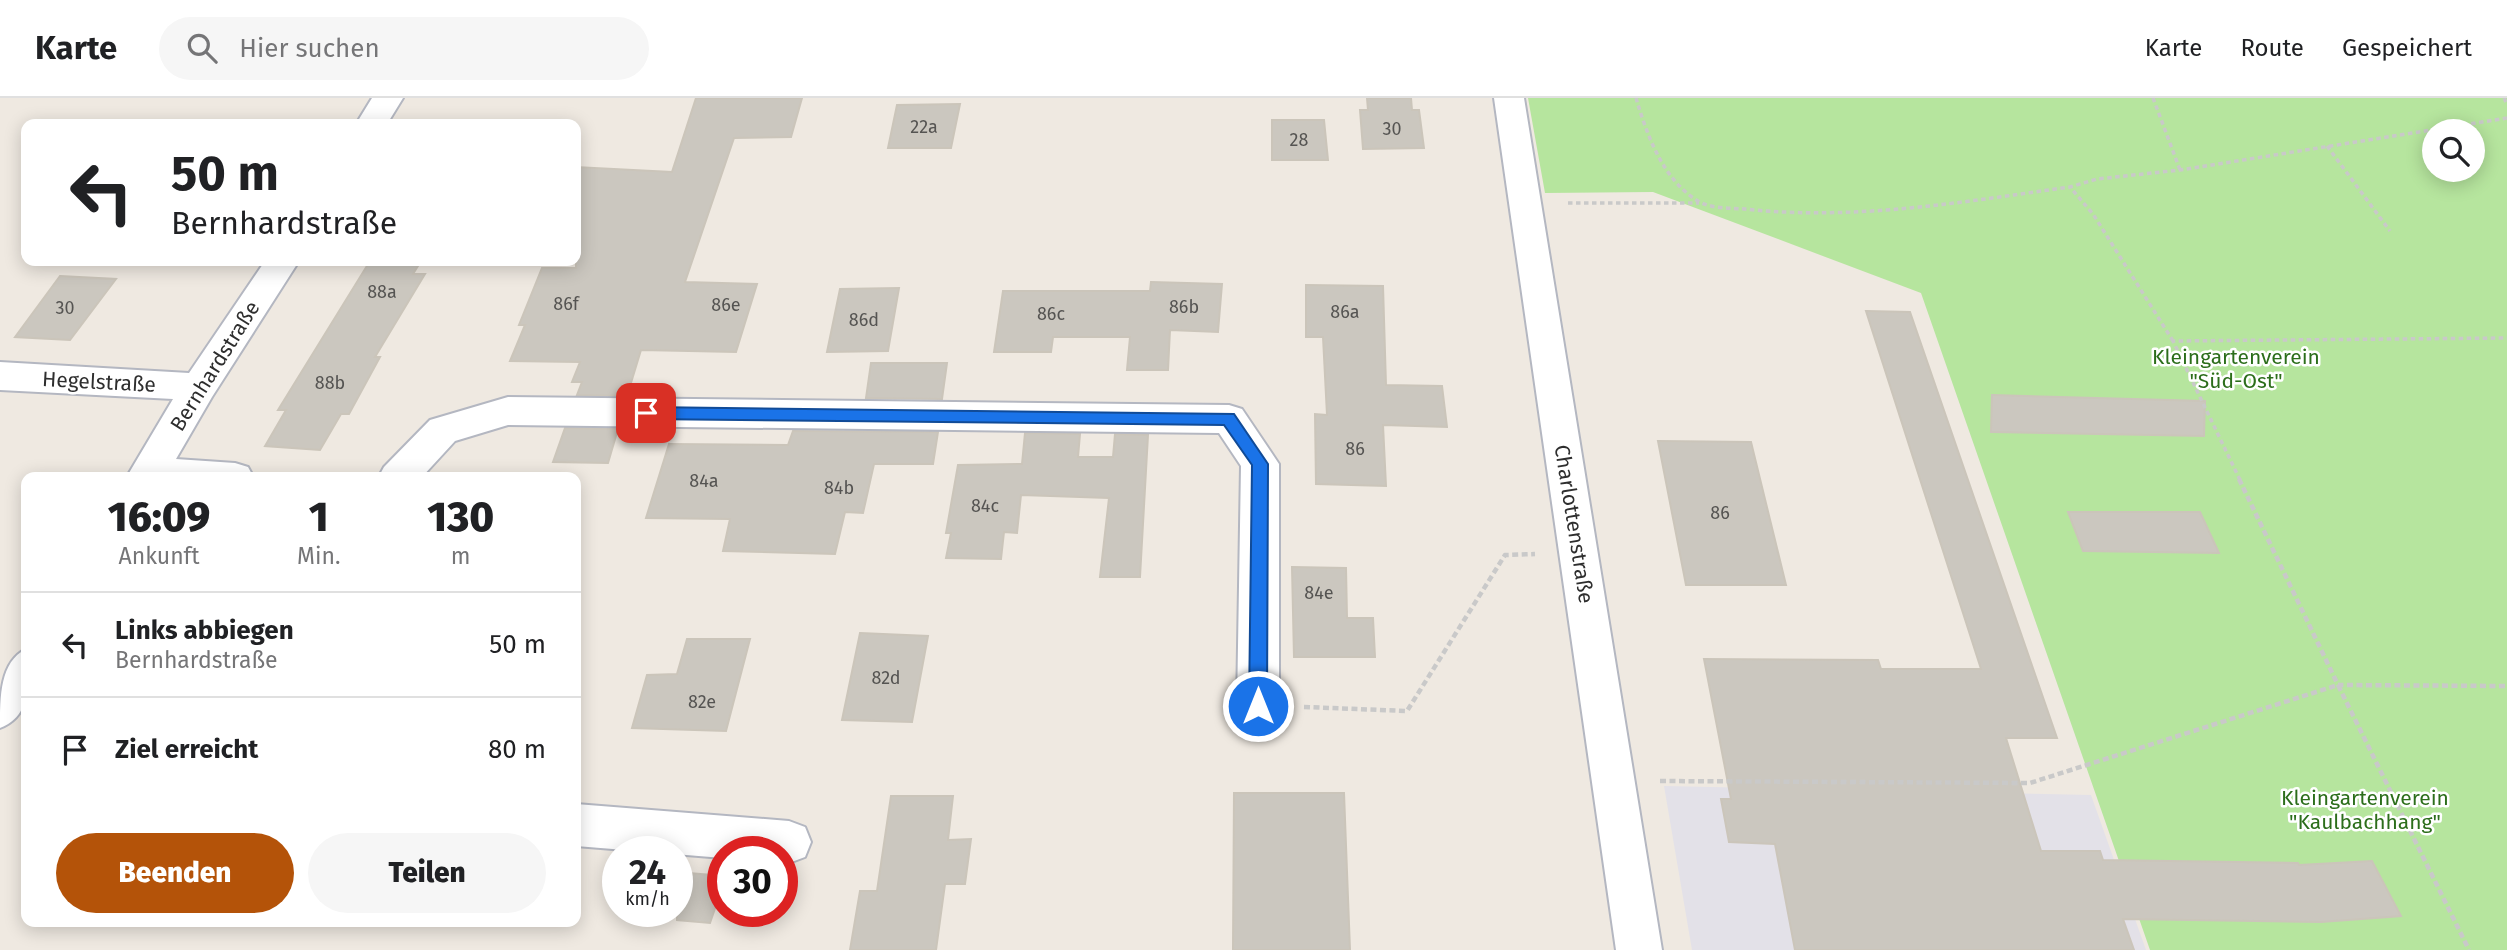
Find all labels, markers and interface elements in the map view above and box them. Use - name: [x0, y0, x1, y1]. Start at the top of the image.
- search box: [159, 17, 649, 80]
- text: Karte: [35, 28, 117, 68]
- icon: search: [183, 29, 221, 67]
- text: Hier suchen: [239, 33, 380, 64]
- text: Karte: [2145, 34, 2202, 62]
- text: Route: [2240, 34, 2304, 62]
- text: Gespeichert: [2342, 34, 2472, 62]
- house number: 22a: [910, 116, 938, 138]
- house number: 30: [1382, 118, 1402, 140]
- map controls: [2422, 119, 2485, 182]
- button: search: [2422, 119, 2485, 182]
- house number: 28: [1290, 129, 1308, 151]
- text: 50 m: [171, 144, 279, 203]
- icon: left: [56, 147, 147, 238]
- text: Bernhardstraße: [171, 204, 397, 242]
- house number: 88a: [367, 281, 397, 303]
- house number: 86f: [553, 293, 581, 315]
- house number: 86e: [711, 294, 741, 316]
- street label: Bernhardstraße: [165, 296, 265, 436]
- house number: 86b: [1169, 296, 1199, 318]
- house number: 30: [55, 297, 75, 319]
- house number: 86a: [1330, 301, 1360, 323]
- house number: 86c: [1037, 303, 1065, 325]
- house number: 86d: [849, 309, 879, 331]
- park label: Kleingartenverein "Süd-Ost": [2152, 344, 2320, 394]
- street label: Hegelstraße: [41, 366, 157, 398]
- house number: 88b: [315, 372, 345, 394]
- pin: [616, 383, 676, 443]
- icon: arrive: [627, 394, 665, 432]
- house number: 86: [1345, 438, 1365, 460]
- street label: Charlottenstraße: [1549, 443, 1599, 605]
- house number: 84a: [689, 470, 719, 492]
- house number: 84b: [824, 477, 854, 499]
- text: 16:09: [108, 492, 210, 542]
- text: 1: [309, 492, 329, 542]
- text: 130: [427, 492, 494, 542]
- house number: 84c: [971, 495, 999, 517]
- house number: 86: [1710, 502, 1730, 524]
- text: Ankunft: [118, 542, 200, 570]
- text: Min.: [297, 542, 340, 570]
- text: m: [451, 542, 471, 570]
- house number: 84e: [1304, 582, 1334, 604]
- text: Links abbiegen: [115, 615, 294, 646]
- icon: left: [56, 626, 94, 664]
- text: 50 m: [489, 629, 546, 660]
- text: Bernhardstraße: [115, 646, 278, 674]
- house number: 82d: [871, 667, 901, 689]
- position arrow: [1221, 669, 1295, 743]
- house number: 82e: [688, 691, 716, 713]
- icon: arrive: [56, 731, 94, 769]
- text: Ziel erreicht: [115, 734, 258, 765]
- text: 80 m: [488, 734, 546, 765]
- park label: Kleingartenverein "Kaulbachhang": [2281, 785, 2449, 835]
- button: Beenden: [56, 833, 294, 913]
- button: Teilen: [308, 833, 546, 913]
- speed limit sign: 30: [707, 836, 798, 927]
- text: 24: [629, 851, 666, 893]
- text: km/h: [625, 888, 670, 910]

